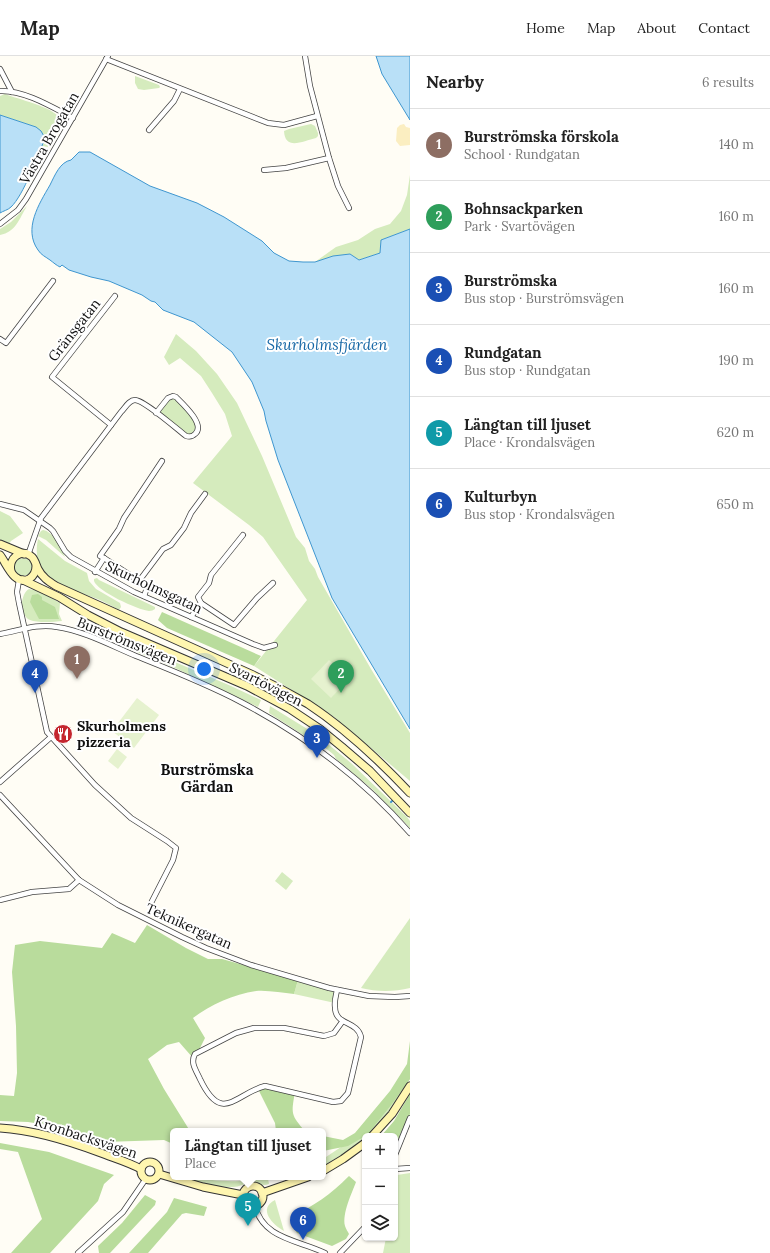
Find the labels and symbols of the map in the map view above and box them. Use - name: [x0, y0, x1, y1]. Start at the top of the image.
- street label: Västra Brogatan: [15, 88, 83, 188]
- street label: Gränsgatan: [44, 295, 104, 365]
- water label: Skurholmsfjärden: [267, 335, 388, 354]
- street label: Skurholmsgatan: [103, 557, 206, 618]
- street label: Burströmsvägen: [74, 613, 180, 669]
- pin: 1: [64, 646, 90, 679]
- street label: Svartövägen: [226, 658, 306, 710]
- your location: [194, 659, 214, 679]
- pin: 4: [22, 660, 48, 693]
- pin: 2: [328, 660, 354, 693]
- place label: Skurholmens pizzeria: [77, 717, 166, 751]
- restaurant icon: Skurholmens pizzeria: [52, 723, 74, 745]
- pin: 3: [304, 725, 330, 758]
- district label: Burströmska Gärdan: [160, 760, 254, 796]
- street label: Teknikergatan: [143, 899, 236, 953]
- street label: Kronbacksvägen: [32, 1112, 140, 1162]
- pin: 5: [235, 1193, 261, 1226]
- pin: 6: [290, 1207, 316, 1240]

